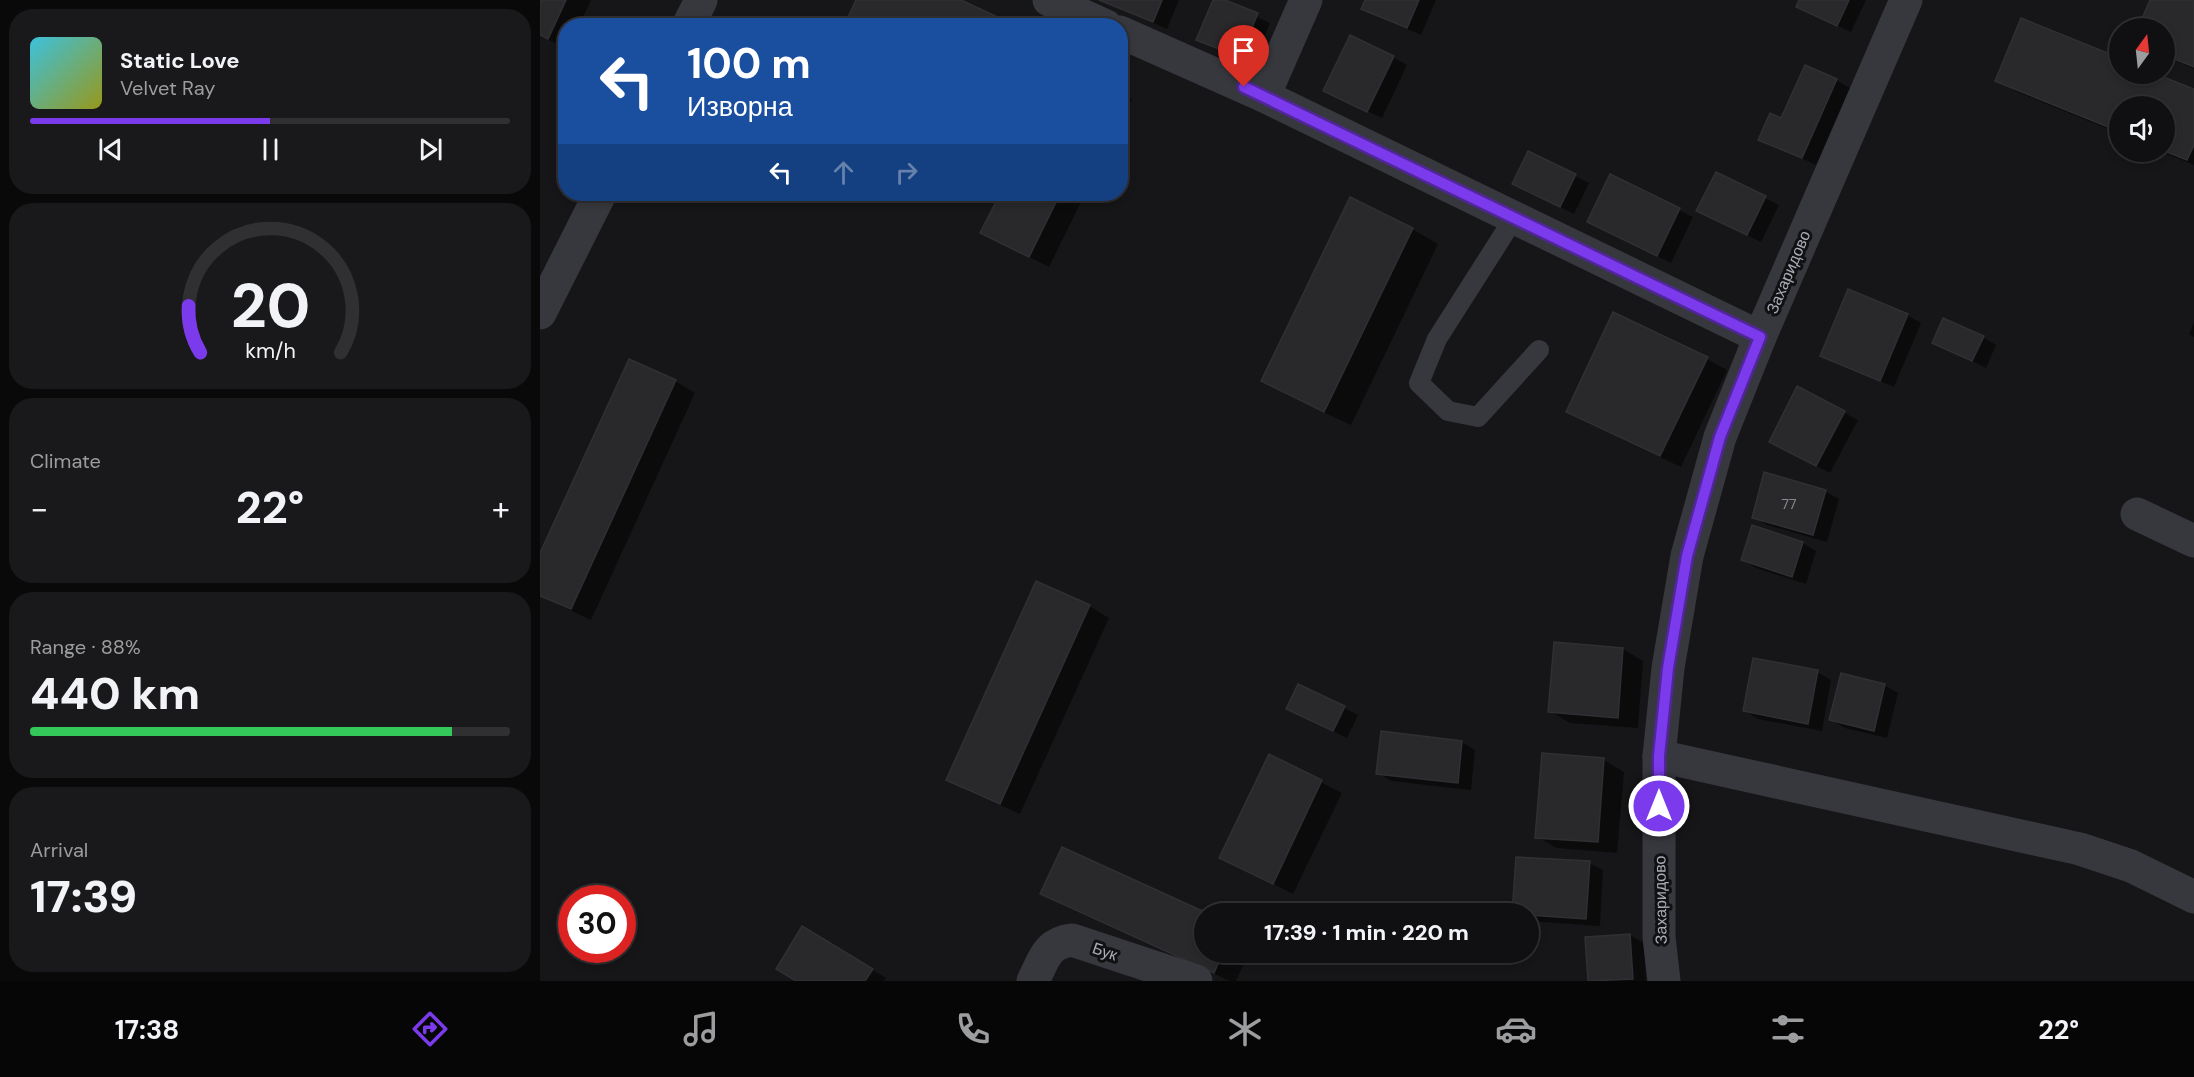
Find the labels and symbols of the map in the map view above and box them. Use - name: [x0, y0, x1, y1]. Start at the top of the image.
- north arrow: [2109, 18, 2175, 84]
- pin: [1218, 25, 1269, 87]
- street label: Захаридово: [1761, 227, 1815, 317]
- house number: 77: [1782, 495, 1796, 513]
- position arrow: [1627, 774, 1691, 838]
- street label: Захаридово: [1649, 855, 1672, 944]
- speed limit sign: 30: [558, 885, 636, 963]
- street label: Бук: [1090, 937, 1121, 966]

